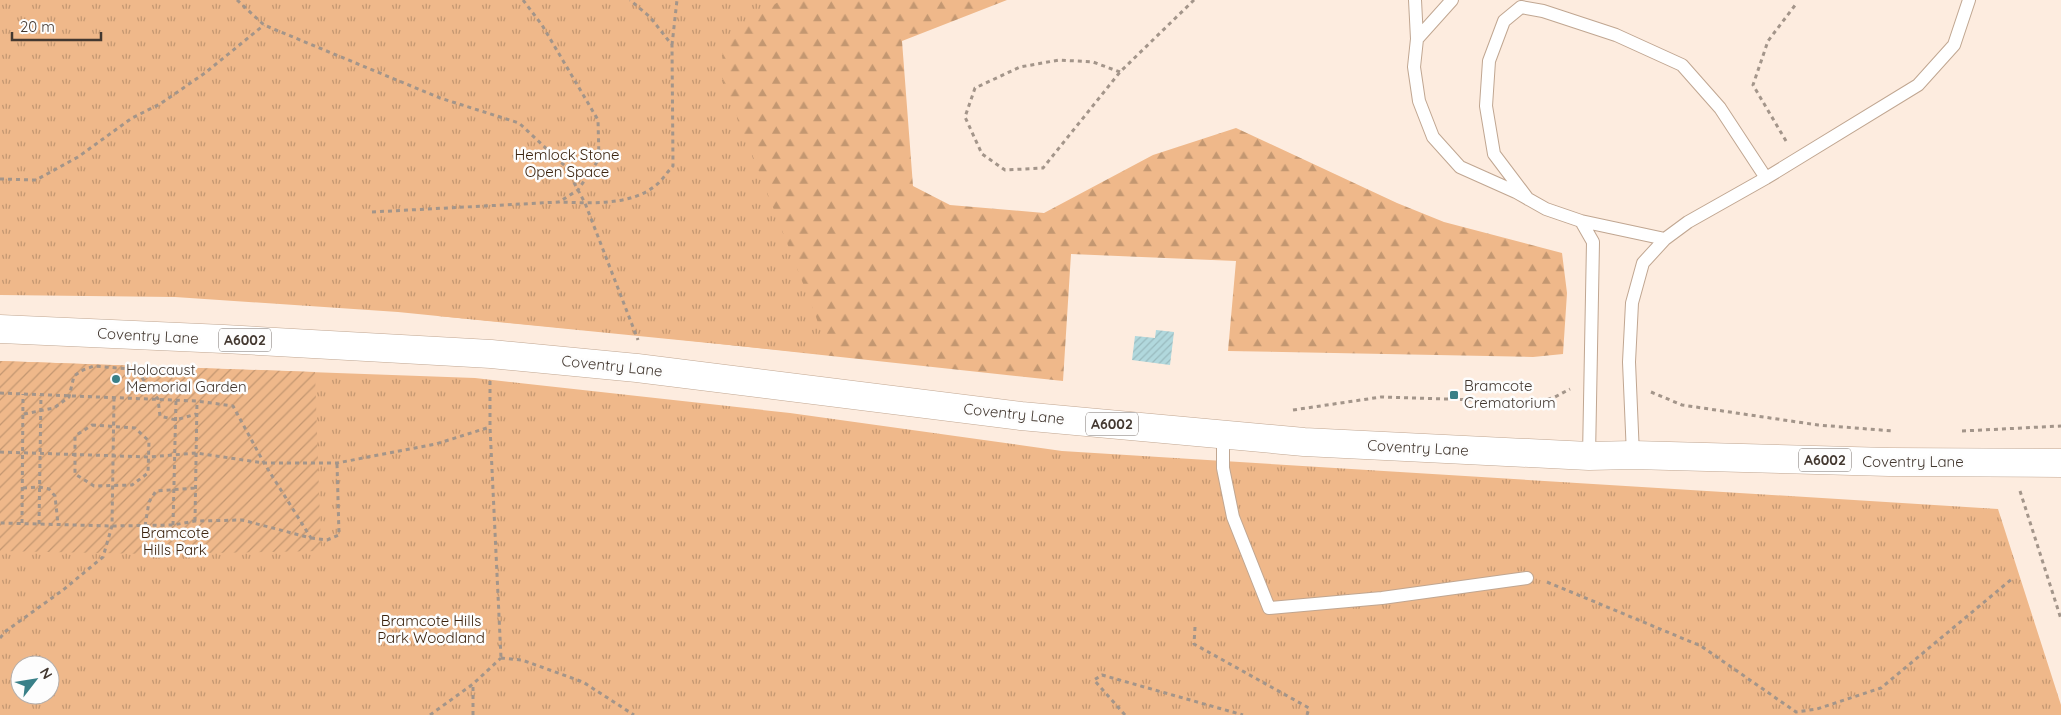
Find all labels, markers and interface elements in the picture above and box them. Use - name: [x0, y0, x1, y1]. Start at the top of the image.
- scale bar: [12, 10, 101, 42]
- text: 20 m: [20, 17, 55, 36]
- park label: Hemlock Stone Open Space: [515, 145, 619, 181]
- street label: Coventry Lane: [97, 323, 199, 348]
- road number: A6002: [219, 328, 271, 352]
- street label: Coventry Lane: [561, 351, 664, 380]
- place label: Holocaust Memorial Garden: [126, 360, 247, 396]
- marker: Holocaust Memorial Garden: [110, 373, 122, 385]
- place label: Bramcote Crematorium: [1464, 376, 1556, 412]
- marker: Bramcote Crematorium: [1448, 389, 1460, 401]
- street label: Coventry Lane: [963, 399, 1066, 428]
- road number: A6002: [1086, 412, 1138, 436]
- street label: Coventry Lane: [1367, 435, 1469, 460]
- road number: A6002: [1799, 448, 1851, 472]
- street label: Coventry Lane: [1862, 452, 1964, 471]
- park label: Bramcote Hills Park: [141, 523, 209, 559]
- park label: Bramcote Hills Park Woodland: [377, 611, 485, 647]
- north arrow: [10, 655, 60, 705]
- text: N: [36, 664, 57, 682]

